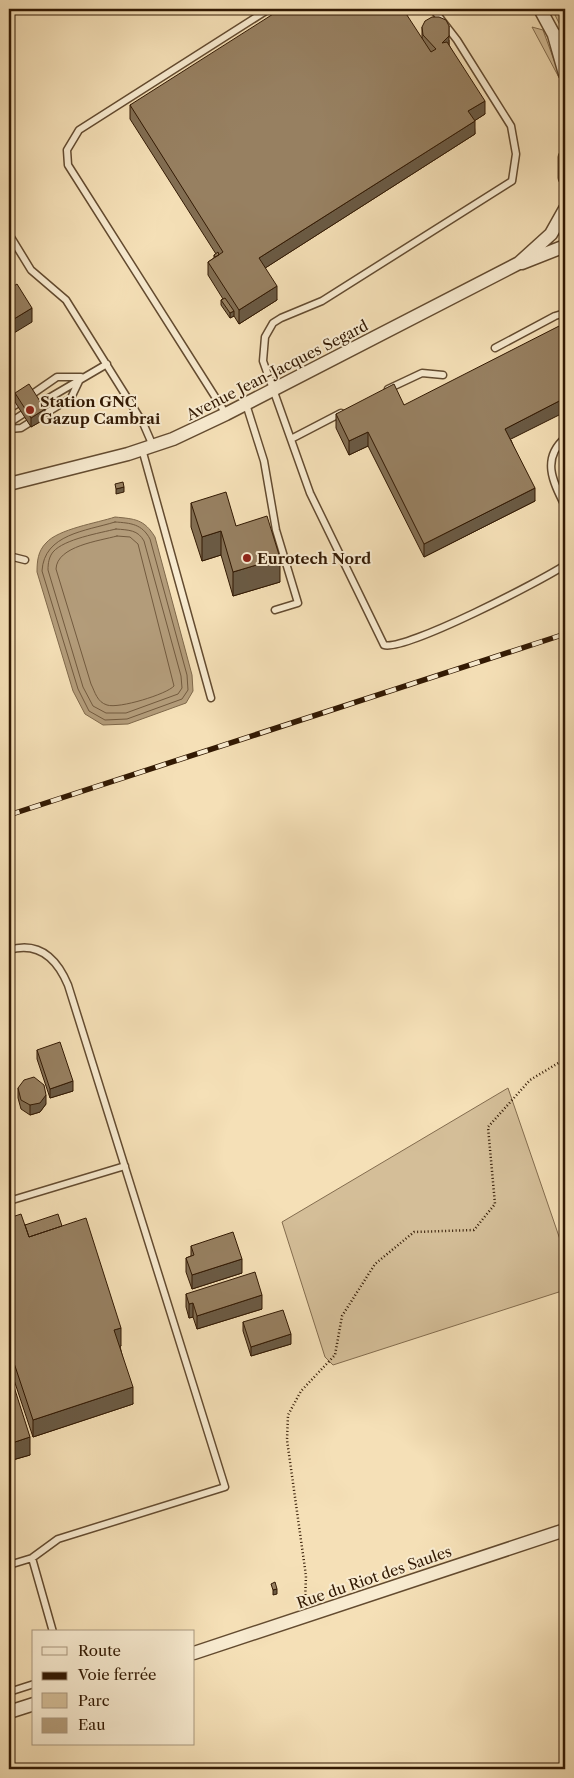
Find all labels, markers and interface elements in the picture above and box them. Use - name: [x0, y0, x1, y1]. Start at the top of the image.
- street label: Avenue Jean-Jacques Segard: [182, 316, 371, 425]
- place label: Station GNC Gazup Cambrai: [40, 392, 161, 428]
- marker: Station GNC Gazup Cambrai: [24, 404, 36, 416]
- place label: Eurotech Nord: [257, 549, 371, 568]
- marker: Eurotech Nord: [241, 552, 253, 564]
- street label: Rue du Riot des Saules: [294, 1542, 454, 1612]
- legend: [32, 1630, 195, 1746]
- text: Route: [78, 1641, 121, 1660]
- text: Voie ferrée: [77, 1665, 156, 1684]
- text: Parc: [78, 1691, 110, 1710]
- text: Eau: [78, 1715, 106, 1734]

